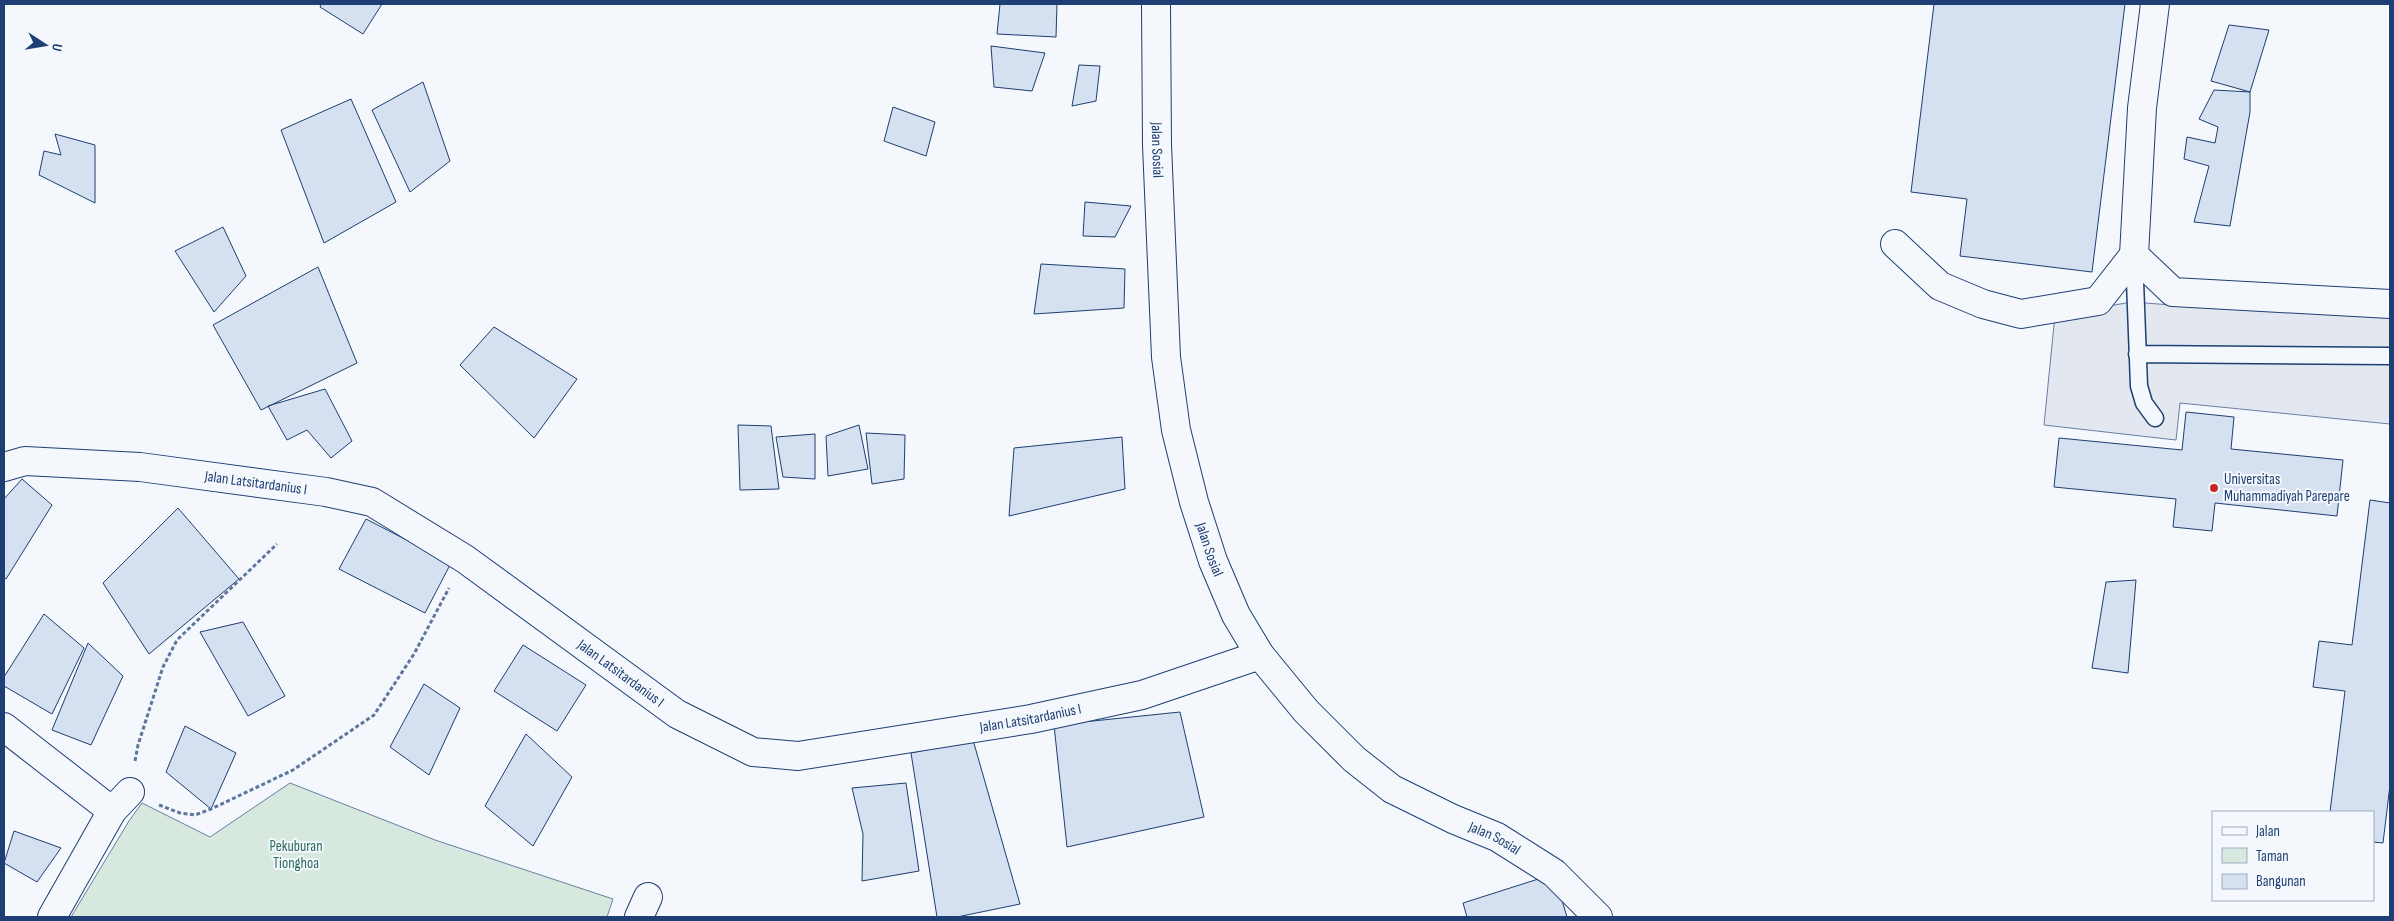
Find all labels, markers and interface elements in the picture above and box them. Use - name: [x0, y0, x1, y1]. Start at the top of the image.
- north arrow: [20, 20, 70, 70]
- text: U: [48, 42, 66, 53]
- street label: Jalan Sosial: [1147, 121, 1168, 178]
- street label: Jalan Latsitardanius I: [203, 466, 308, 499]
- place label: Universitas Muhammadiyah Parepare: [2224, 470, 2350, 506]
- marker: Universitas Muhammadiyah Parepare: [2208, 482, 2220, 494]
- street label: Jalan Sosial: [1191, 519, 1228, 579]
- street label: Jalan Latsitardanius I: [573, 634, 668, 711]
- street label: Jalan Latsitardanius I: [977, 699, 1083, 737]
- legend: [2212, 811, 2374, 901]
- street label: Jalan Sosial: [1465, 817, 1524, 859]
- text: Jalan: [2255, 822, 2280, 841]
- park label: Pekuburan Tionghoa: [269, 837, 323, 873]
- text: Taman: [2256, 847, 2289, 866]
- text: Bangunan: [2256, 872, 2306, 891]

